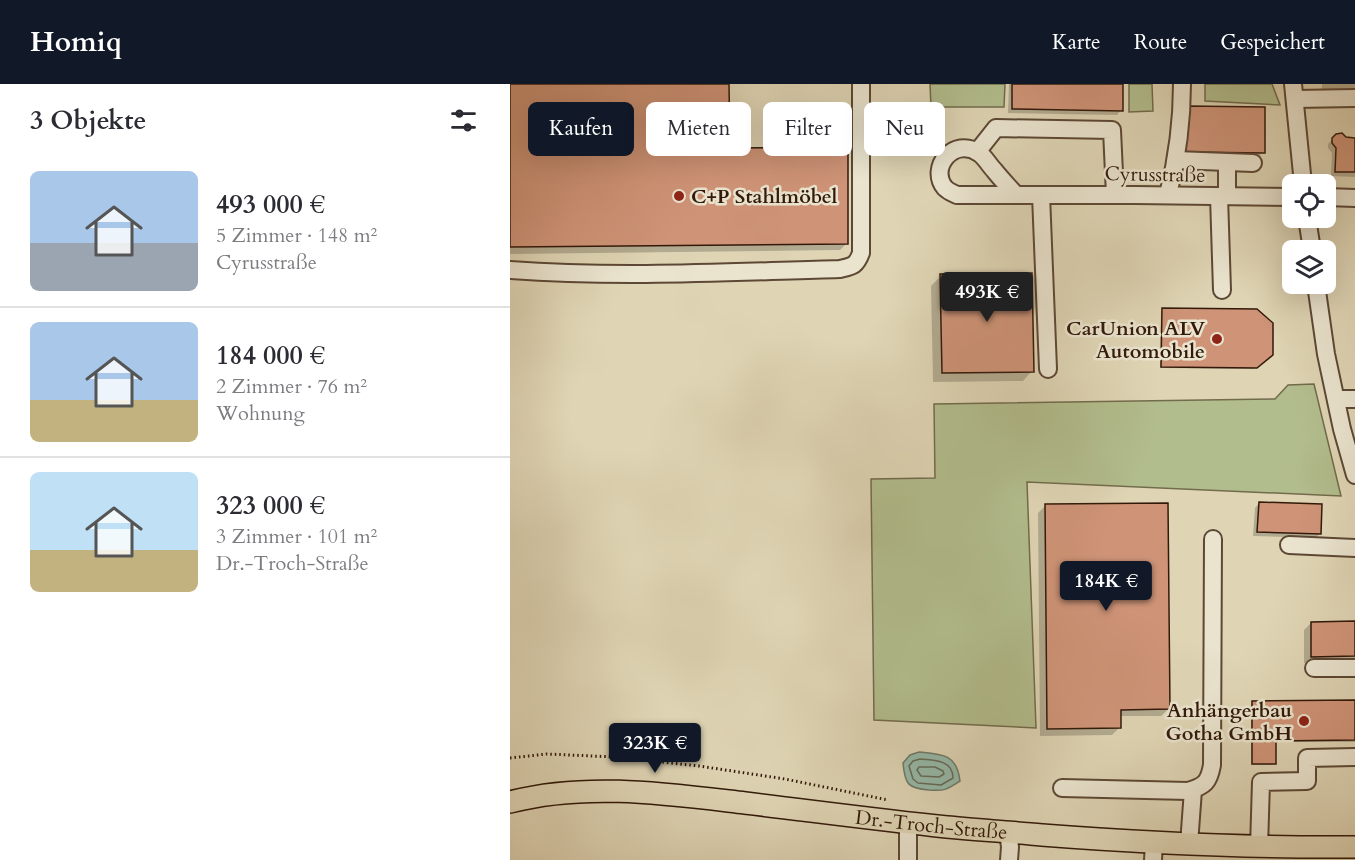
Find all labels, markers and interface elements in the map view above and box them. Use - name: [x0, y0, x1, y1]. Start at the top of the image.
- text: Homiq: [30, 23, 122, 61]
- text: Karte: [1052, 28, 1101, 57]
- text: Route: [1134, 28, 1187, 57]
- text: Gespeichert: [1220, 28, 1325, 57]
- chip: Kaufen: [528, 102, 634, 156]
- chip: Mieten: [646, 102, 751, 156]
- chip: Filter: [763, 102, 852, 156]
- chip: Neu: [864, 102, 945, 156]
- text: 3 Objekte: [30, 103, 146, 138]
- icon: filters: [447, 104, 480, 137]
- street label: Cyrusstraße: [1104, 160, 1206, 189]
- map controls: [1282, 174, 1336, 294]
- button: locate: [1282, 174, 1336, 228]
- place label: C+P Stahlmöbel: [691, 183, 838, 210]
- text: 493 000 €: [216, 187, 325, 222]
- marker: C+P Stahlmöbel: [672, 189, 686, 203]
- icon: home: [78, 195, 150, 267]
- text: 5 Zimmer · 148 m²: [216, 222, 377, 249]
- button: layers: [1282, 240, 1336, 294]
- text: Cyrusstraße: [216, 249, 317, 276]
- pin: 493K €: [938, 272, 1036, 323]
- text: 493K €: [955, 278, 1019, 305]
- place label: CarUnion ALV Automobile: [1066, 315, 1205, 365]
- marker: CarUnion ALV Automobile: [1210, 332, 1224, 346]
- text: 184 000 €: [216, 338, 325, 373]
- icon: home: [78, 346, 150, 418]
- text: 2 Zimmer · 76 m²: [216, 373, 367, 400]
- text: Wohnung: [216, 400, 305, 427]
- text: 323 000 €: [216, 488, 325, 523]
- icon: home: [78, 496, 150, 568]
- text: 3 Zimmer · 101 m²: [216, 523, 377, 550]
- text: Dr.-Troch-Straße: [216, 550, 369, 577]
- pin: 184K €: [1057, 561, 1155, 612]
- text: 184K €: [1074, 567, 1138, 594]
- place label: Anhängerbau Gotha GmbH: [1165, 697, 1292, 747]
- marker: Anhängerbau Gotha GmbH: [1297, 714, 1311, 728]
- pin: 323K €: [606, 723, 704, 774]
- text: 323K €: [623, 729, 687, 756]
- street label: Dr.-Troch-Straße: [854, 804, 1008, 846]

